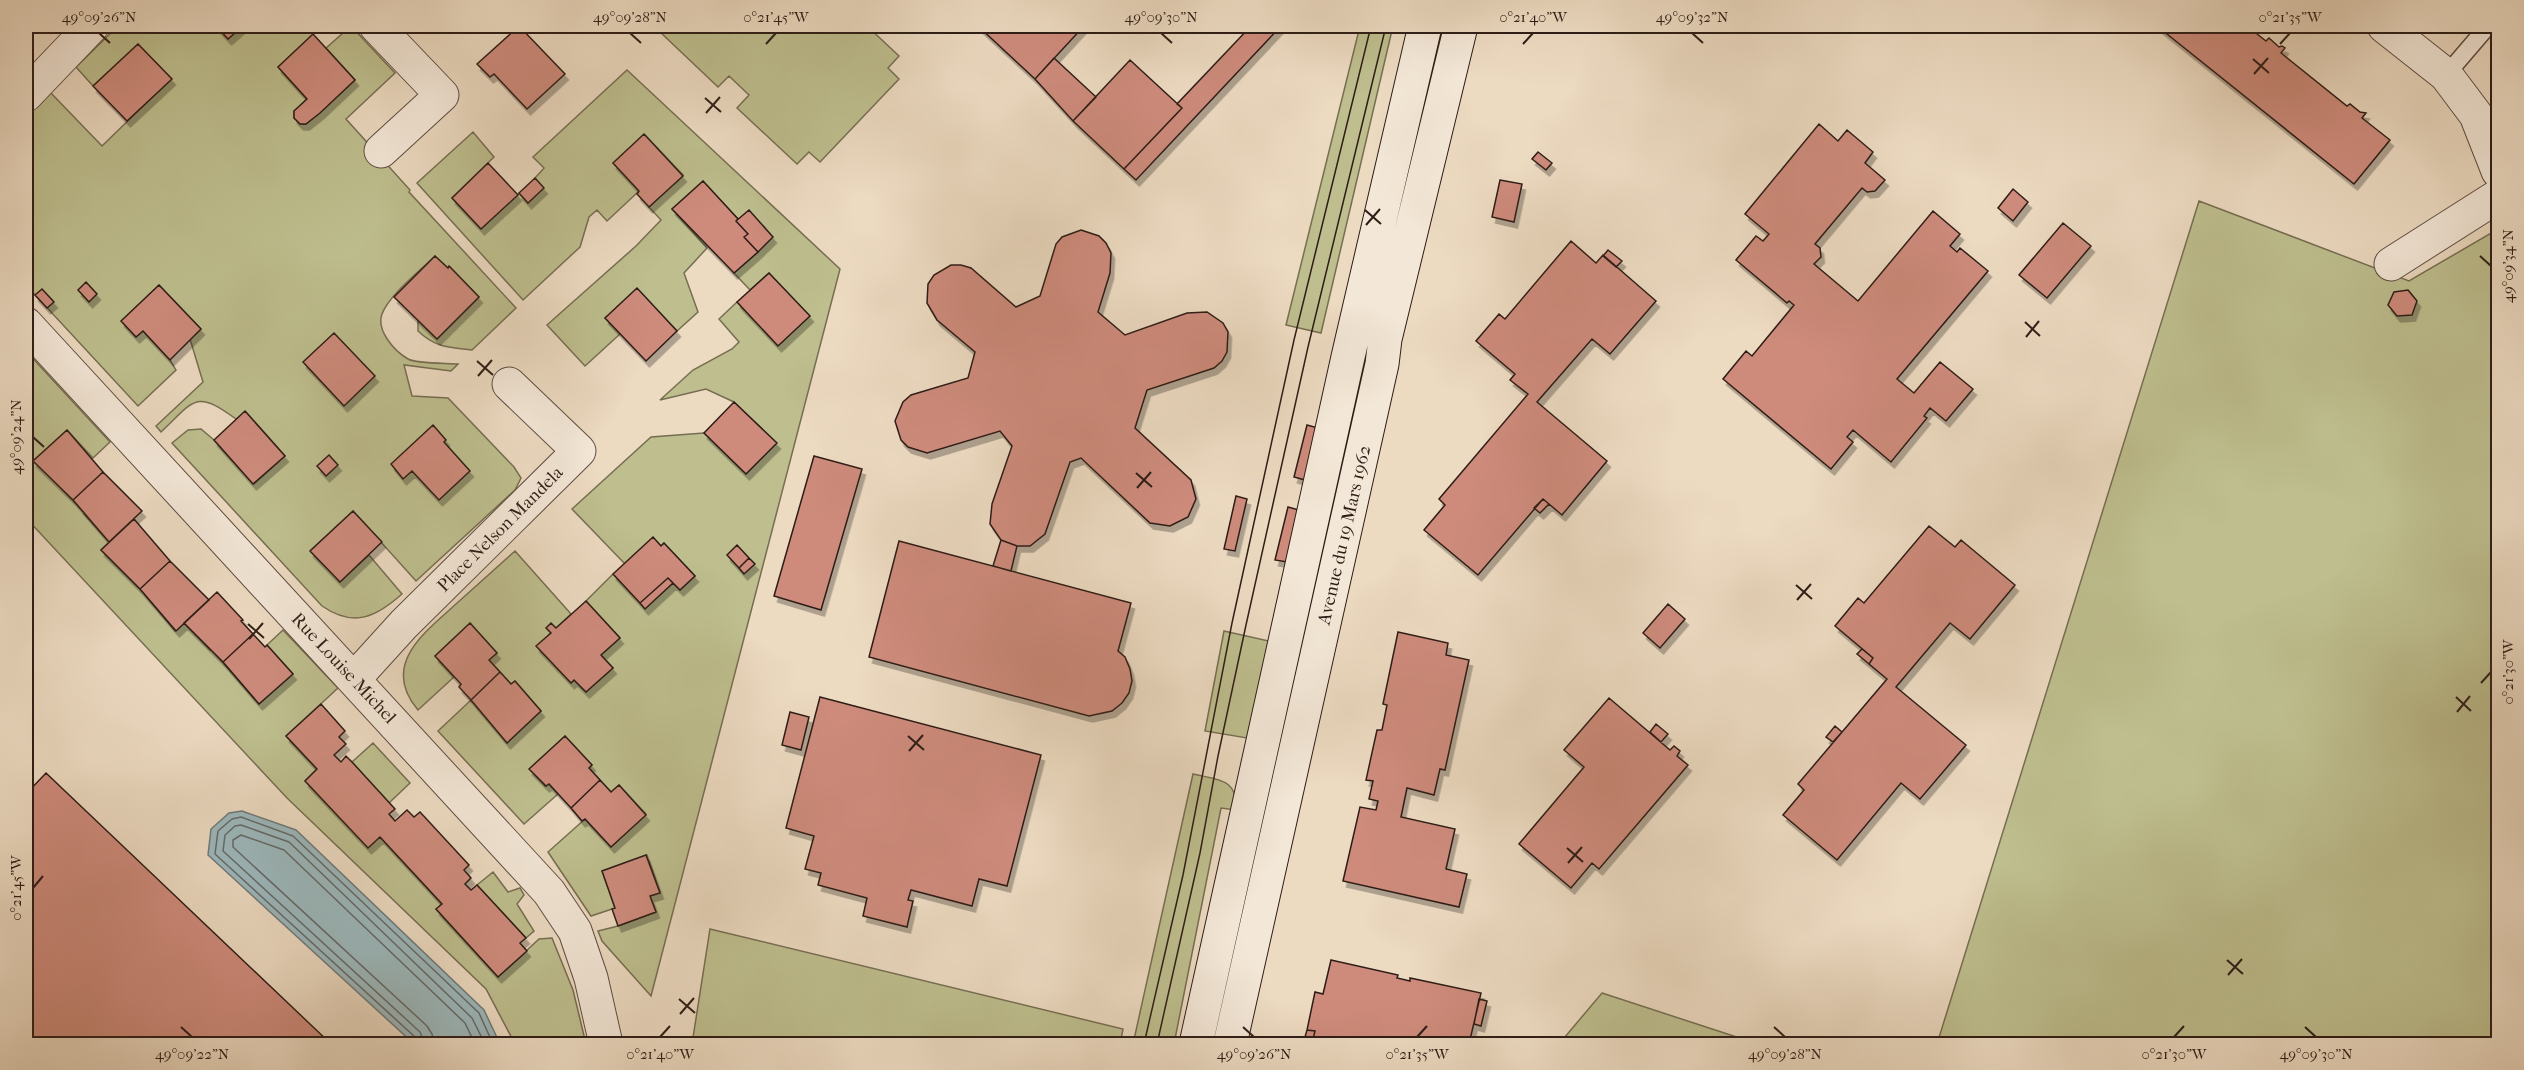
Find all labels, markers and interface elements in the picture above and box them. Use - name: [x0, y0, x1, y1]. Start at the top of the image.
- text: 49°09'26"N: [62, 8, 137, 26]
- text: 49°09'28"N: [593, 8, 668, 26]
- text: 0°21'45"W: [743, 8, 810, 26]
- text: 49°09'30"N: [1124, 8, 1198, 26]
- text: 0°21'40"W: [1499, 8, 1568, 26]
- text: 49°09'32"N: [1656, 8, 1729, 26]
- text: 0°21'35"W: [2258, 8, 2323, 26]
- text: 49°09'34"N: [2499, 229, 2517, 303]
- text: 49°09'24"N: [7, 399, 25, 475]
- street label: Avenue du 19 Mars 1962: [1313, 443, 1375, 628]
- street label: Place Nelson Mandela: [433, 462, 568, 597]
- street label: Rue Louise Michel: [287, 609, 400, 728]
- text: 0°21'30"W: [2499, 638, 2517, 705]
- text: 0°21'45"W: [7, 854, 25, 921]
- text: 49°09'22"N: [155, 1045, 230, 1063]
- text: 0°21'40"W: [626, 1045, 695, 1063]
- text: 49°09'26"N: [1217, 1045, 1292, 1063]
- text: 0°21'35"W: [1385, 1045, 1450, 1063]
- text: 49°09'28"N: [1748, 1045, 1823, 1063]
- text: 0°21'30"W: [2141, 1045, 2208, 1063]
- text: 49°09'30"N: [2279, 1045, 2353, 1063]

